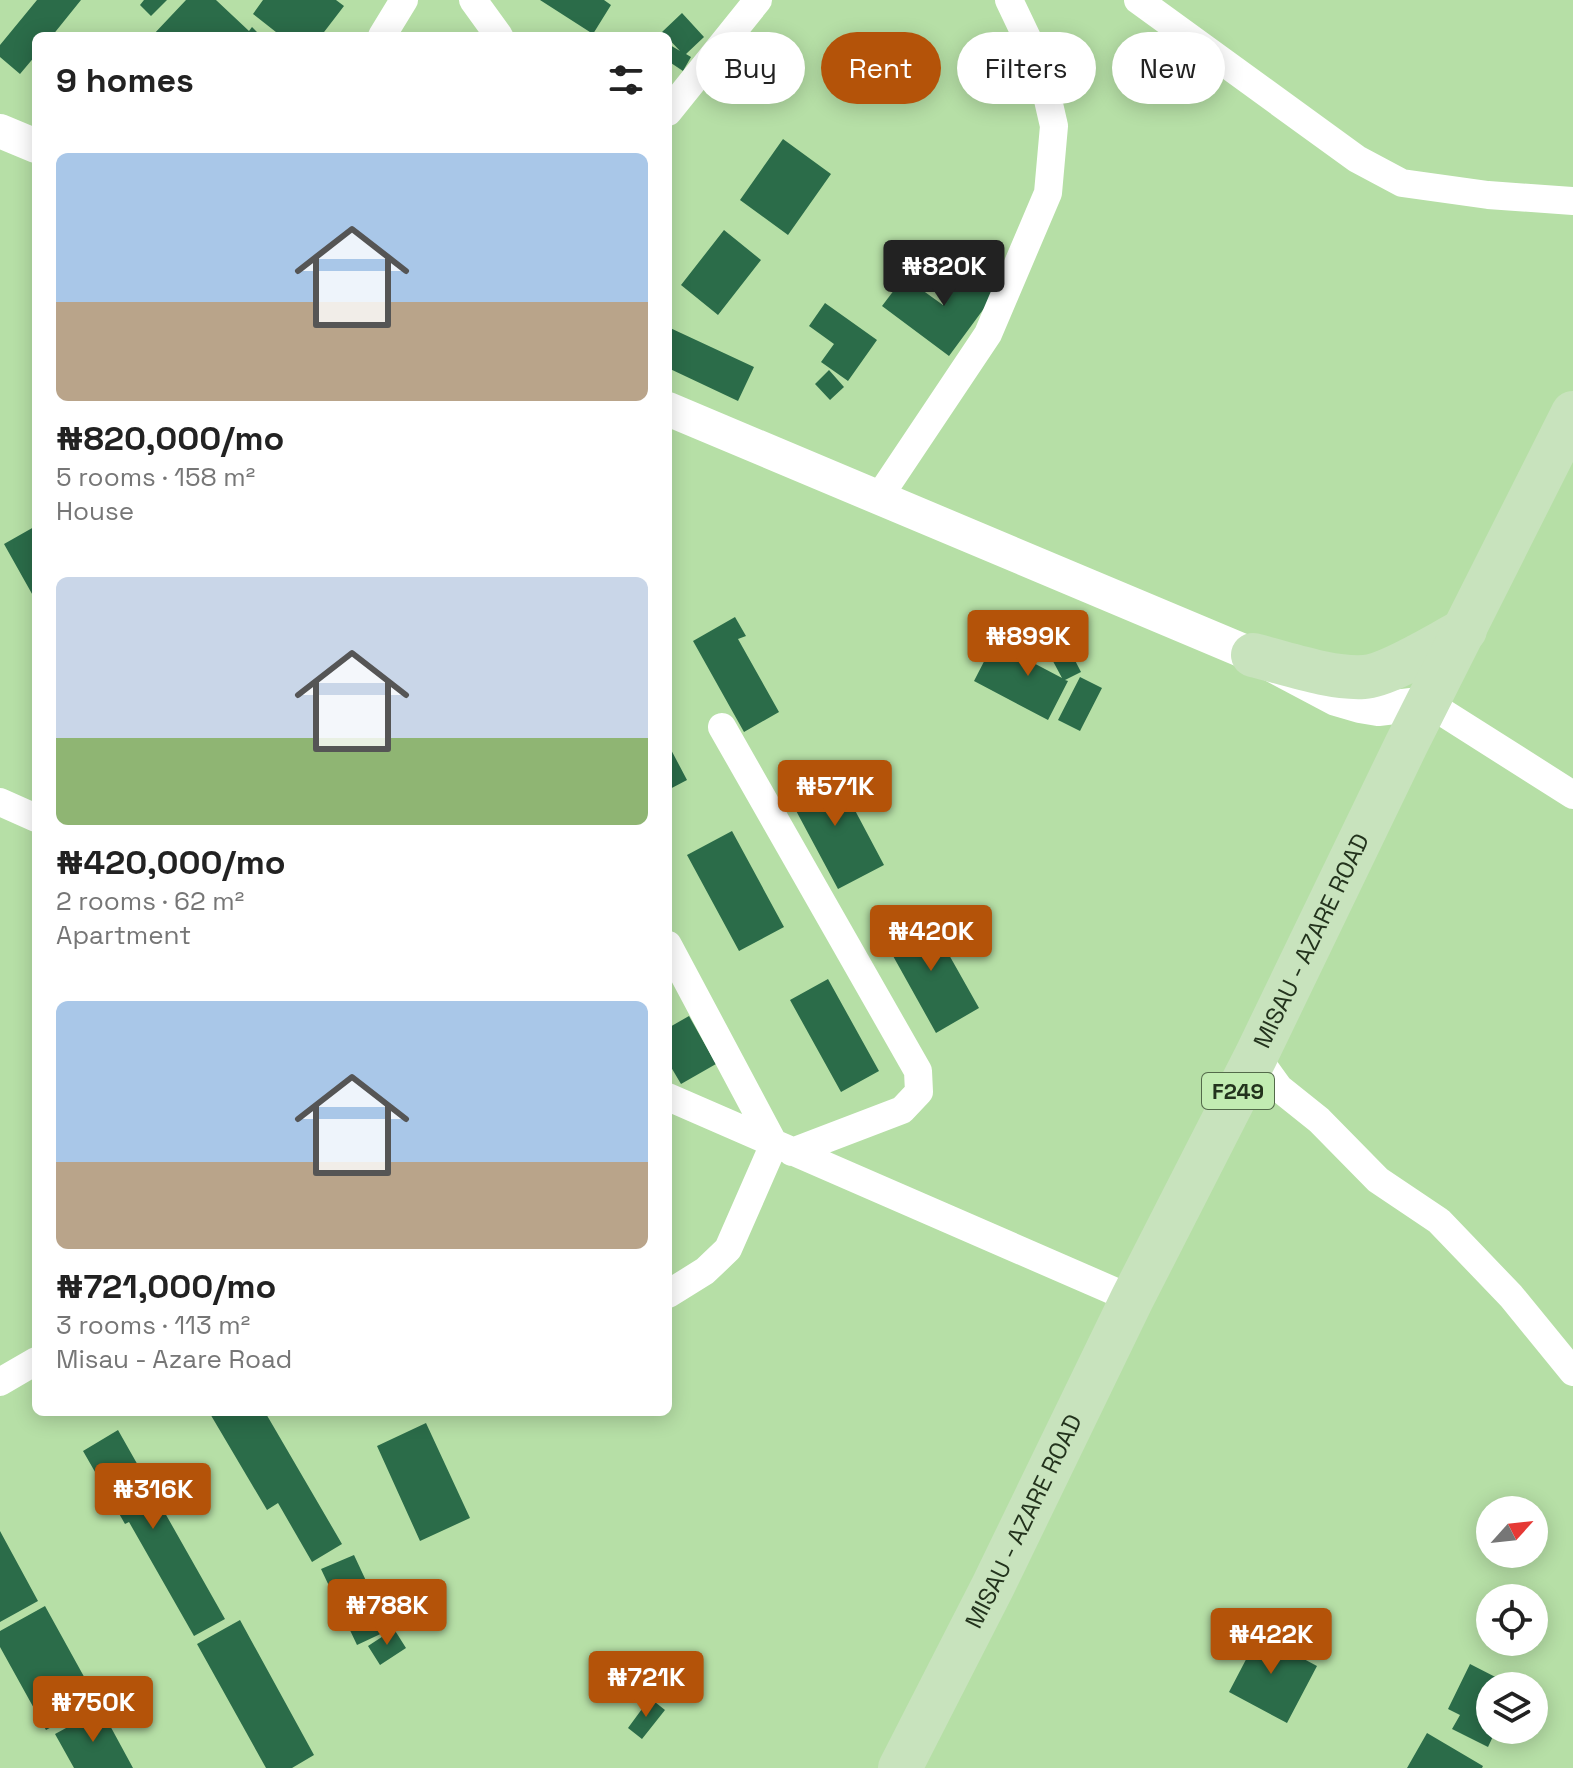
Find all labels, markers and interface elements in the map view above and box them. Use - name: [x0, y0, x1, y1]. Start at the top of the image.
- chip: Buy: [696, 32, 805, 104]
- chip: Rent: [821, 32, 941, 104]
- chip: Filters: [957, 32, 1096, 104]
- chip: New: [1112, 32, 1225, 104]
- icon: filters: [604, 58, 648, 102]
- text: 9 homes: [56, 59, 194, 102]
- icon: home: [280, 205, 424, 349]
- pin: ₦820K: [888, 240, 1000, 308]
- text: ₦820K: [901, 249, 987, 283]
- text: ₦820,000/mo: [56, 417, 284, 460]
- text: 5 rooms · 158 m²: [56, 460, 255, 494]
- text: House: [56, 494, 134, 528]
- pin: ₦899K: [972, 610, 1084, 678]
- text: ₦899K: [986, 619, 1070, 653]
- icon: home: [280, 629, 424, 773]
- pin: ₦571K: [779, 760, 891, 828]
- text: ₦571K: [796, 769, 874, 803]
- street label: MISAU - AZARE ROAD: [1246, 828, 1376, 1053]
- text: ₦420,000/mo: [56, 841, 286, 884]
- text: 2 rooms · 62 m²: [56, 884, 244, 918]
- pin: ₦420K: [875, 905, 987, 973]
- text: ₦420K: [888, 914, 974, 948]
- text: Apartment: [56, 918, 191, 952]
- icon: home: [280, 1053, 424, 1197]
- road number: F249: [1202, 1073, 1274, 1109]
- text: ₦721,000/mo: [56, 1265, 276, 1308]
- text: 3 rooms · 113 m²: [56, 1308, 250, 1342]
- text: Misau - Azare Road: [56, 1342, 292, 1376]
- street label: MISAU - AZARE ROAD: [958, 1409, 1089, 1634]
- pin: ₦316K: [97, 1463, 209, 1531]
- text: ₦316K: [113, 1472, 193, 1506]
- north arrow: [1476, 1496, 1548, 1568]
- map controls: [1476, 1496, 1548, 1744]
- pin: ₦788K: [331, 1579, 443, 1647]
- button: locate: [1476, 1584, 1548, 1656]
- text: ₦788K: [346, 1588, 428, 1622]
- pin: ₦422K: [1215, 1608, 1327, 1676]
- text: ₦422K: [1229, 1617, 1313, 1651]
- pin: ₦721K: [590, 1651, 702, 1719]
- text: ₦721K: [607, 1660, 685, 1694]
- button: layers: [1476, 1672, 1548, 1744]
- pin: ₦750K: [37, 1676, 149, 1744]
- text: ₦750K: [51, 1685, 135, 1719]

